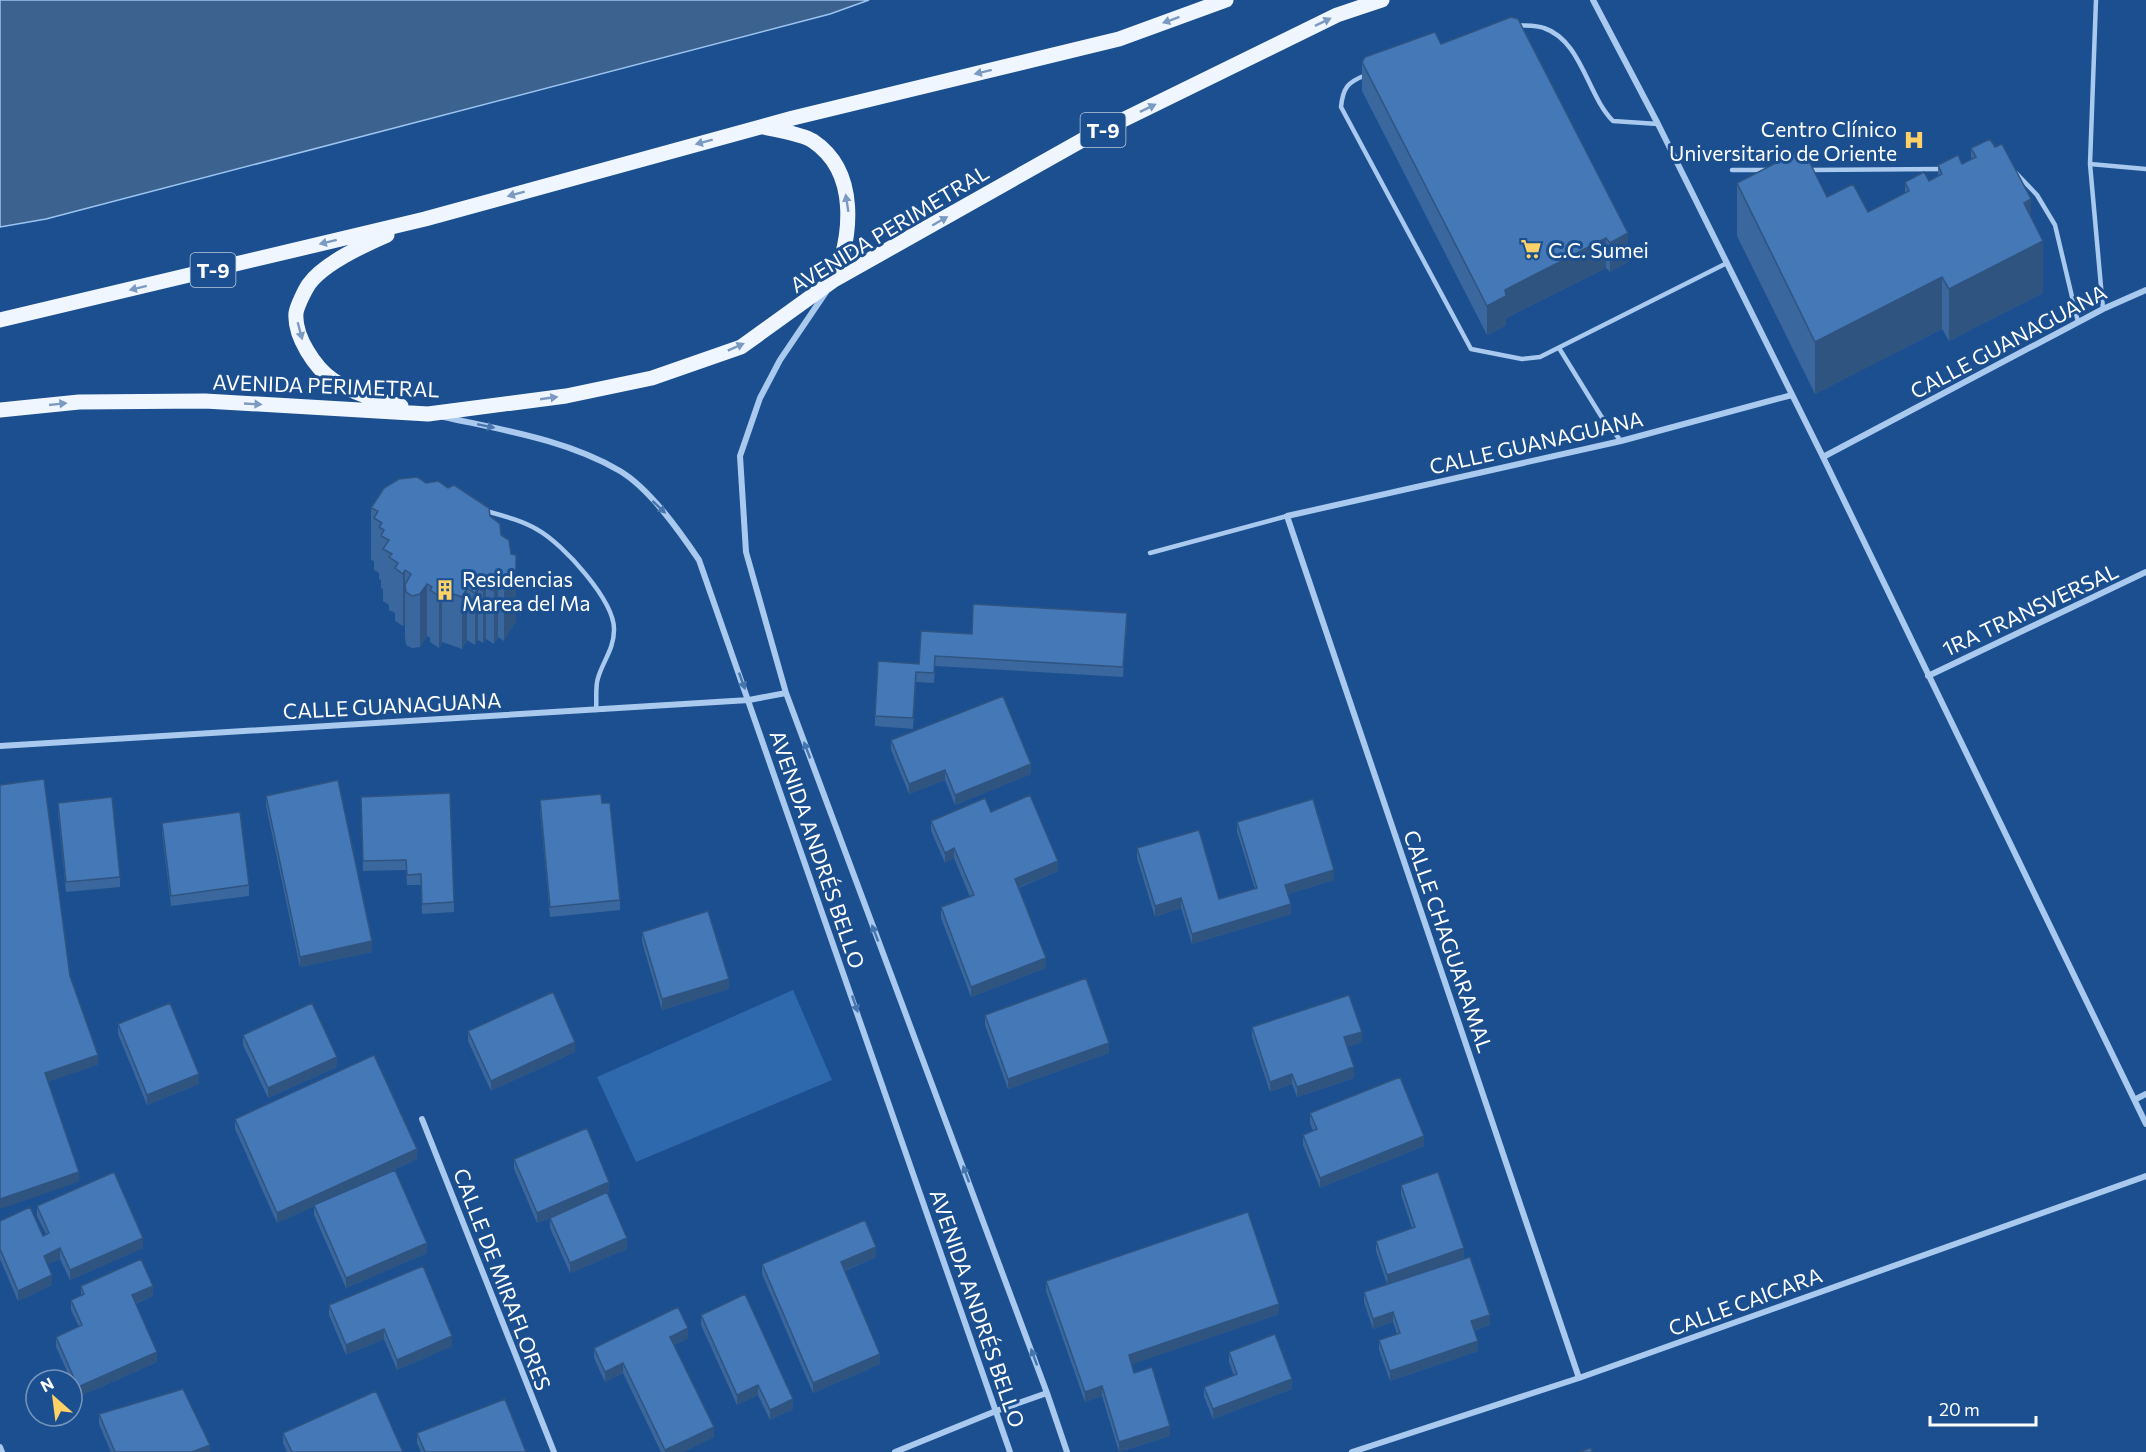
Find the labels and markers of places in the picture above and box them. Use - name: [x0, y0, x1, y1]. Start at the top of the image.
- place label: Centro Clínico Universitario de Oriente: [1669, 116, 1897, 165]
- hospital icon: Centro Clínico Universitario de Oriente: [1902, 128, 1926, 152]
- supermarket icon: C.C. Sumei: [1519, 237, 1543, 261]
- place label: C.C. Sumei: [1548, 237, 1649, 262]
- place label: Residencias Marea del Ma: [462, 566, 590, 615]
- building icon: Residencias Marea del Ma: [433, 578, 457, 602]

